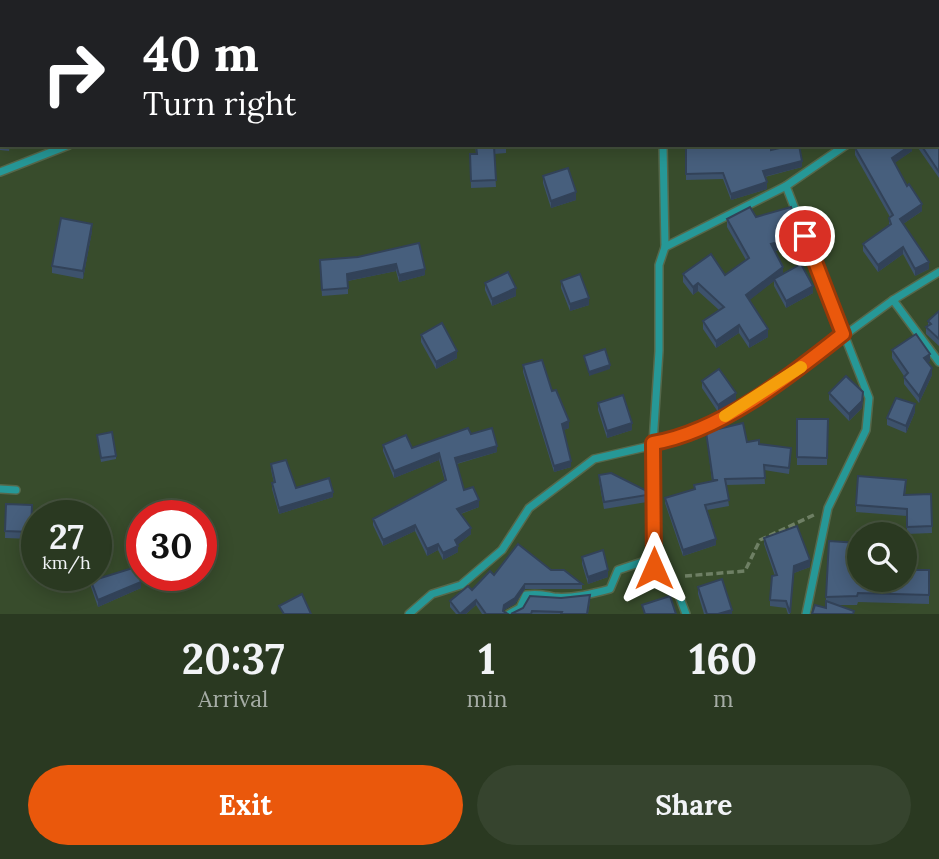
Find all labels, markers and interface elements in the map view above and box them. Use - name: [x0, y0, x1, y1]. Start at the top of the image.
- text: 40 m: [143, 22, 259, 84]
- icon: right: [28, 28, 119, 119]
- text: Turn right: [143, 83, 296, 124]
- pin: [775, 206, 835, 266]
- icon: arrive: [786, 217, 824, 255]
- speed limit sign: 30: [126, 500, 217, 591]
- text: 27: [49, 514, 84, 559]
- map controls: [847, 522, 917, 592]
- button: search: [847, 522, 917, 592]
- position arrow: [617, 531, 691, 605]
- text: km/h: [42, 551, 91, 574]
- text: 20:37: [182, 632, 285, 686]
- text: 1: [478, 632, 495, 686]
- text: 160: [689, 632, 757, 686]
- text: Arrival: [198, 684, 268, 713]
- text: min: [466, 684, 507, 713]
- text: m: [713, 684, 734, 713]
- button: Exit: [28, 765, 463, 845]
- button: Share: [477, 765, 911, 845]

